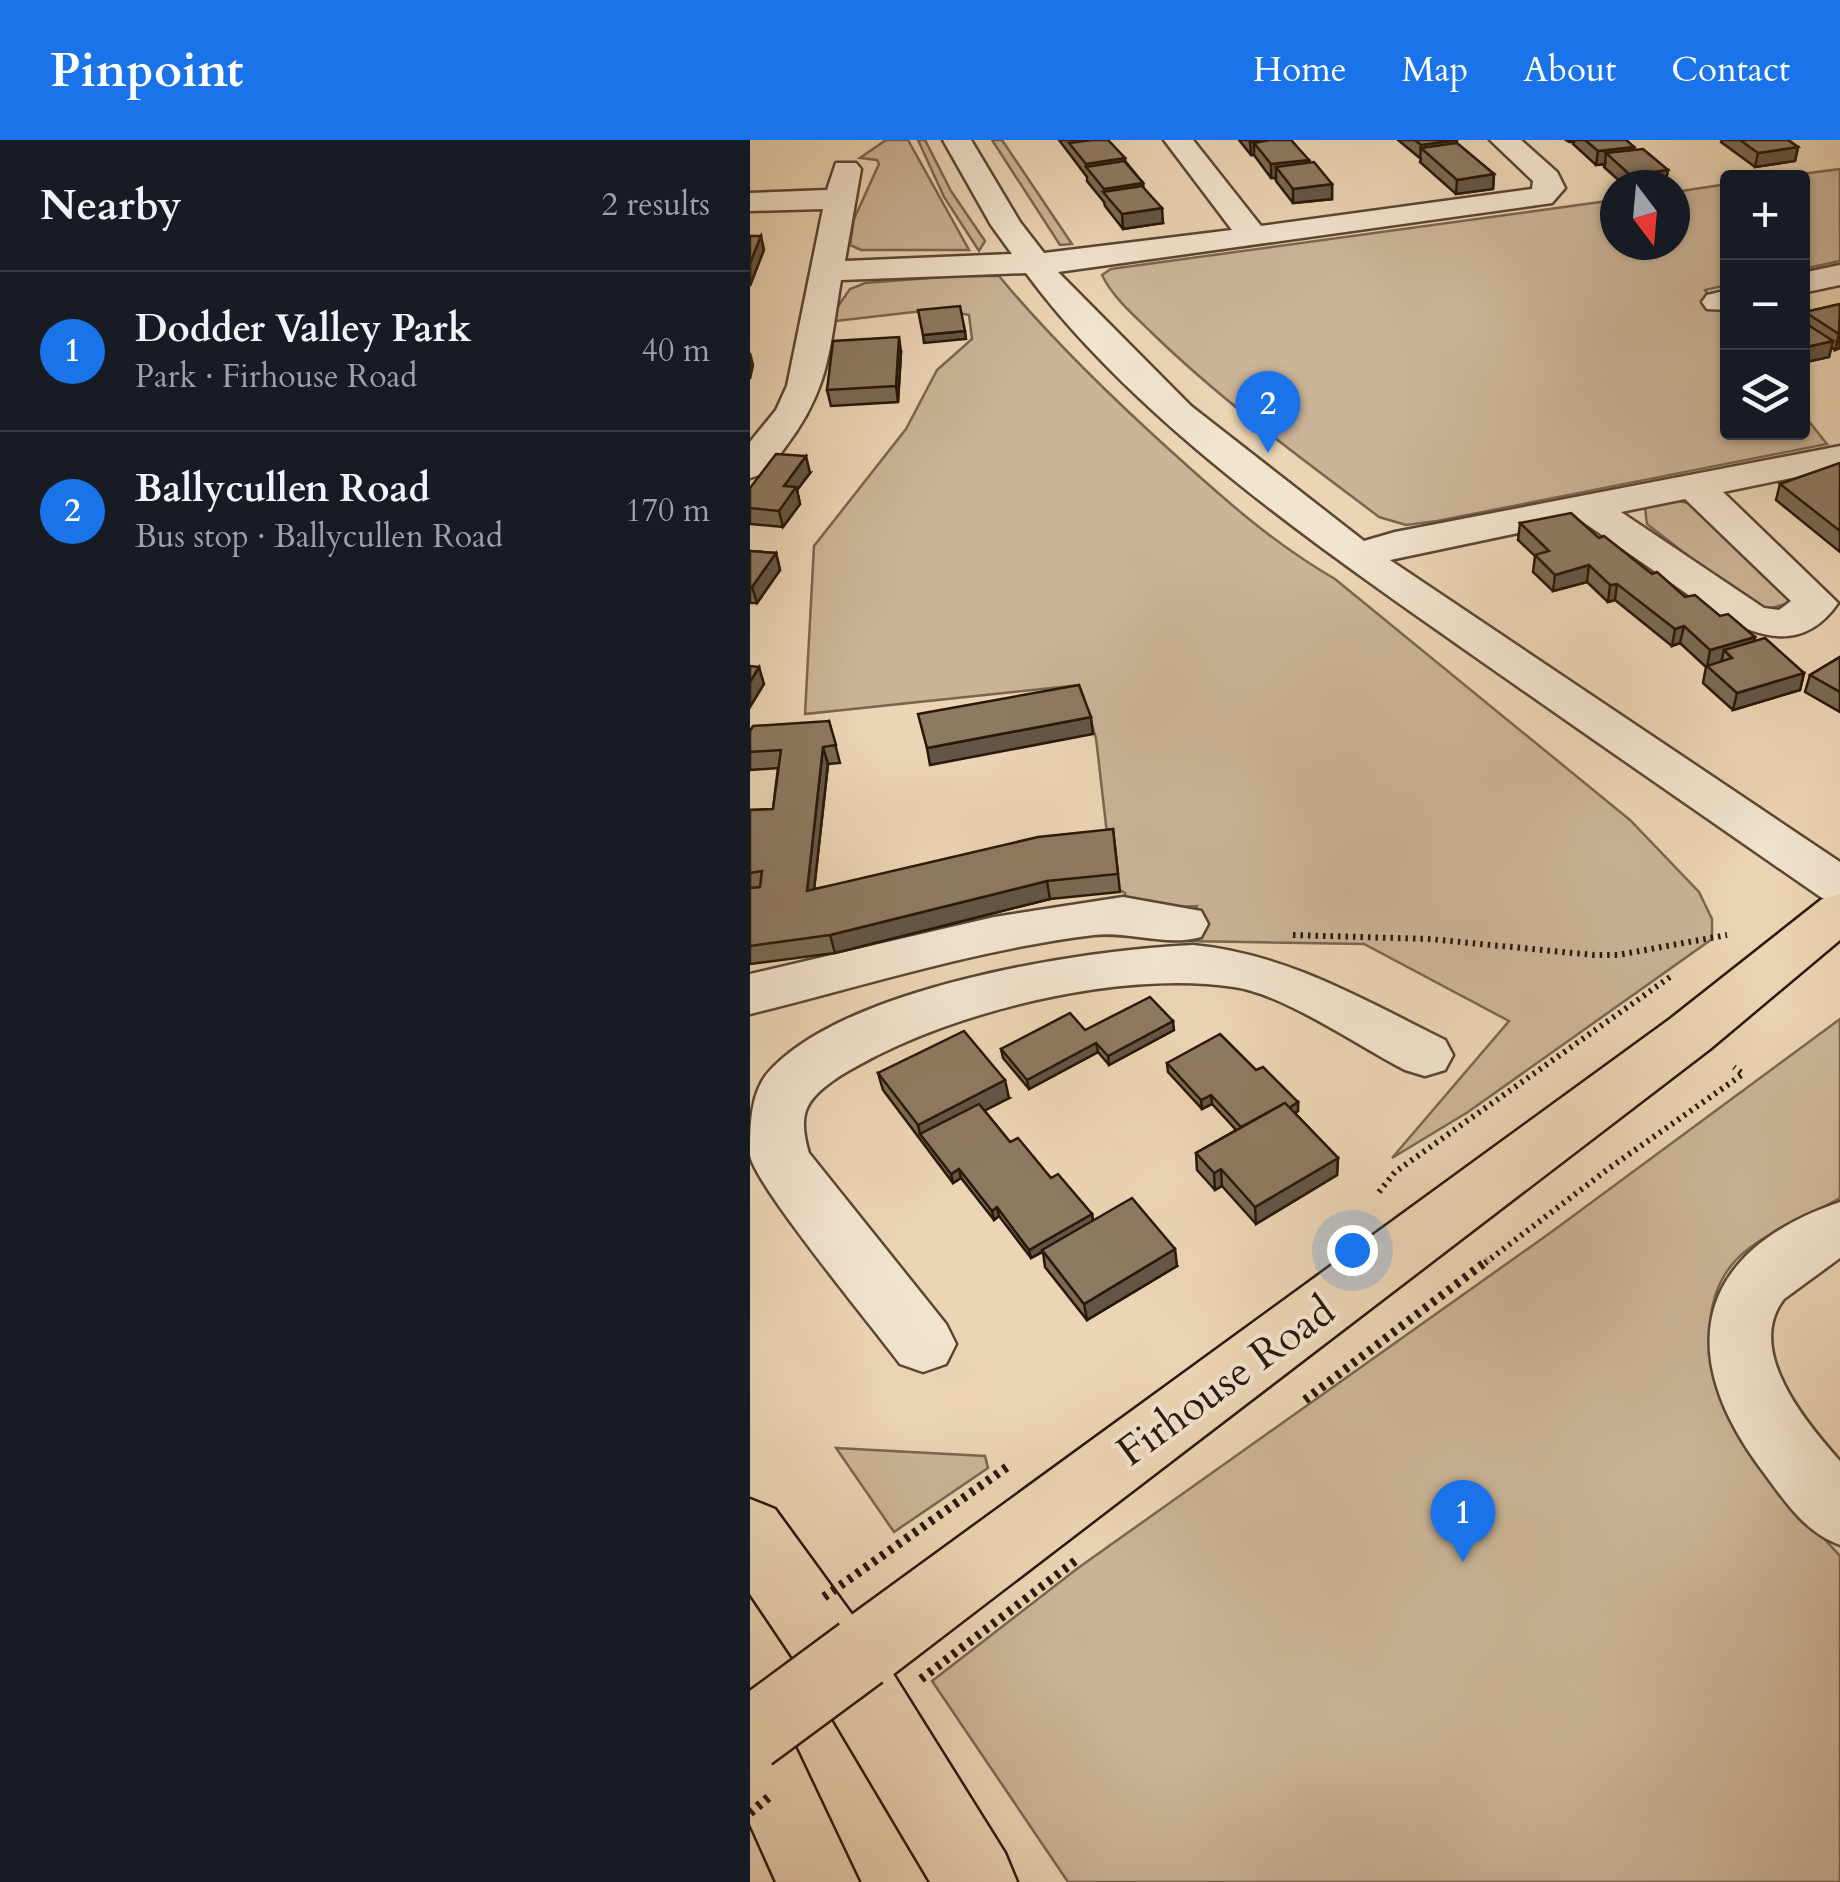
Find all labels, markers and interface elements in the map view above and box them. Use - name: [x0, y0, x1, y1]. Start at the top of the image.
- text: Pinpoint: [50, 38, 243, 103]
- text: Home: [1253, 46, 1347, 94]
- text: Map: [1402, 46, 1468, 94]
- text: About: [1523, 46, 1616, 94]
- text: Contact: [1671, 46, 1790, 94]
- north arrow: [1600, 170, 1690, 260]
- map controls: [1720, 170, 1810, 440]
- button: +: [1720, 170, 1810, 260]
- text: Nearby: [40, 177, 182, 234]
- text: 2 results: [602, 183, 710, 227]
- button: −: [1720, 260, 1810, 350]
- text: Dodder Valley Park: [135, 303, 472, 355]
- text: 1: [64, 329, 81, 373]
- text: 40 m: [642, 329, 710, 373]
- button: layers: [1720, 350, 1810, 440]
- text: Park · Firhouse Road: [135, 355, 417, 399]
- pin: 2: [1236, 370, 1300, 453]
- text: Ballycullen Road: [135, 463, 430, 515]
- text: 2: [64, 489, 81, 533]
- text: 170 m: [625, 489, 710, 533]
- text: Bus stop · Ballycullen Road: [135, 515, 503, 559]
- your location: [1327, 1225, 1378, 1276]
- street label: Firhouse Road: [1105, 1283, 1346, 1480]
- pin: 1: [1430, 1480, 1496, 1562]

